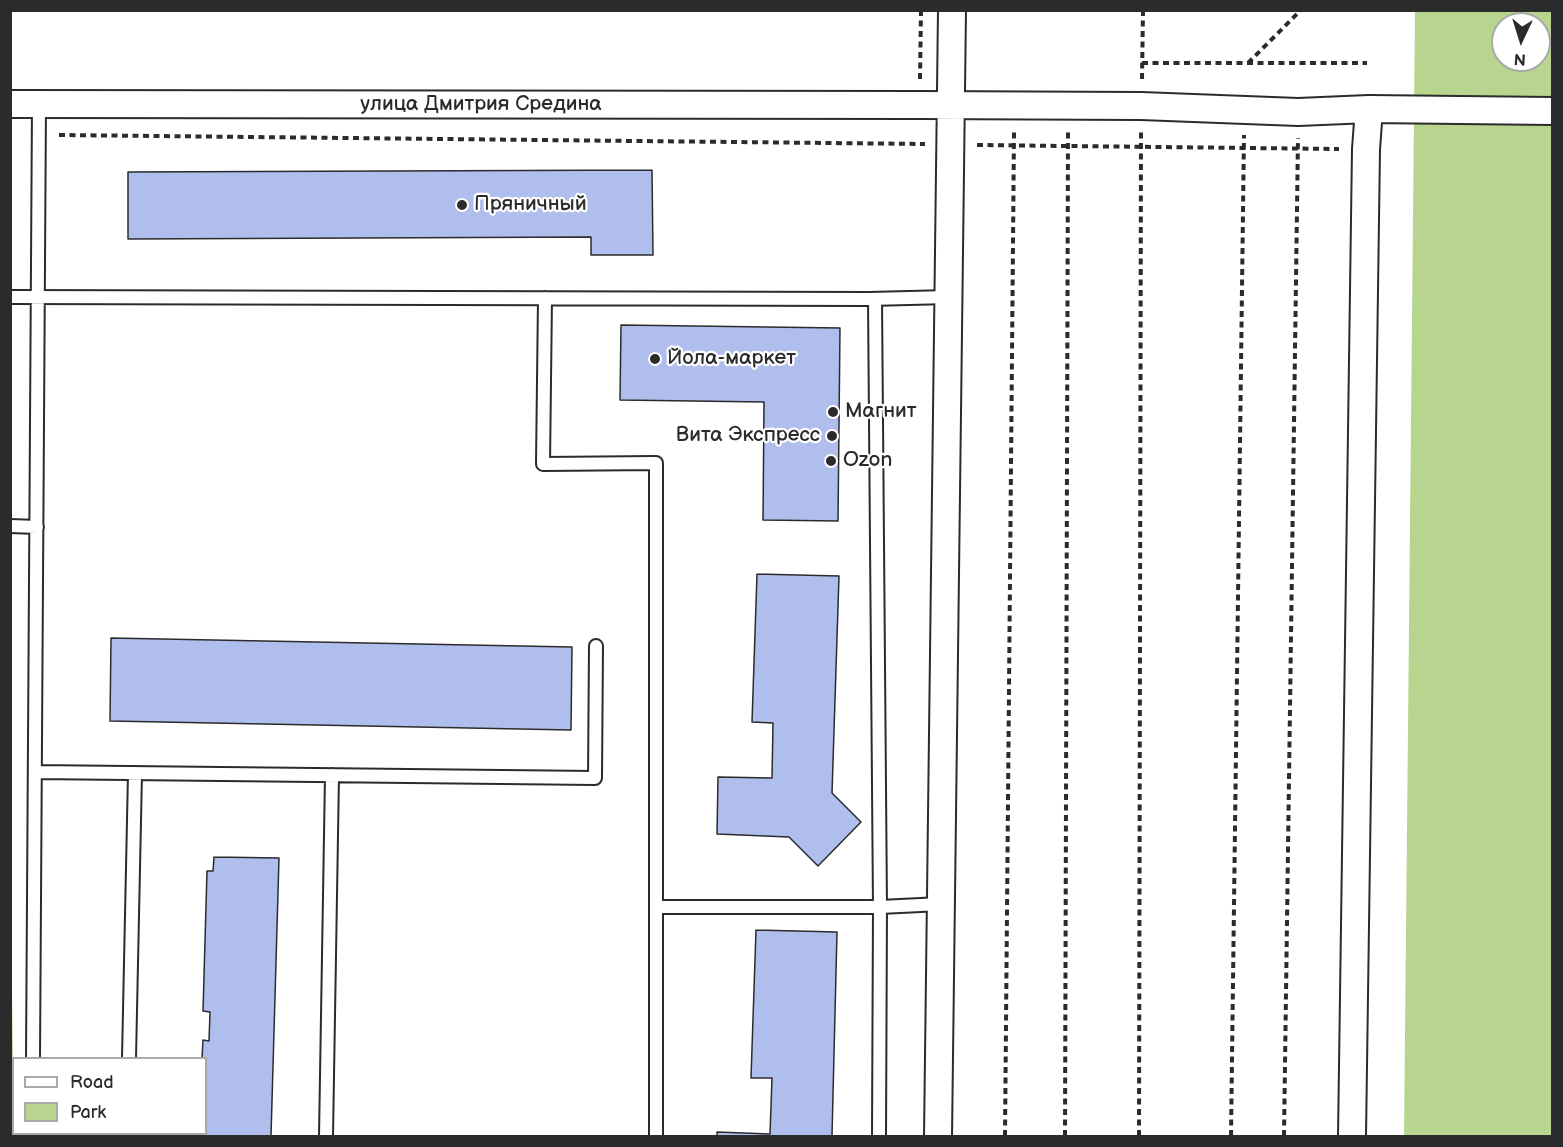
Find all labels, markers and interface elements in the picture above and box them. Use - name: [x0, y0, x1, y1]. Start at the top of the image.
- north arrow: [1491, 12, 1551, 72]
- text: N: [1513, 49, 1527, 68]
- street label: улица Дмитрия Средина: [360, 92, 602, 118]
- place label: Пряничный: [474, 192, 587, 218]
- marker: Пряничный: [455, 198, 469, 212]
- place label: Йола-маркет: [667, 346, 796, 372]
- marker: Йола-маркет: [648, 352, 662, 366]
- place label: Магнит: [845, 399, 917, 425]
- marker: Магнит: [826, 405, 840, 419]
- place label: Вита Экспресс: [676, 423, 820, 449]
- marker: Вита Экспресс: [825, 429, 839, 443]
- place label: Ozon: [843, 448, 892, 474]
- marker: Ozon: [824, 454, 838, 468]
- legend: [12, 1057, 207, 1135]
- text: Road: [70, 1072, 114, 1093]
- text: Park: [70, 1102, 106, 1123]

